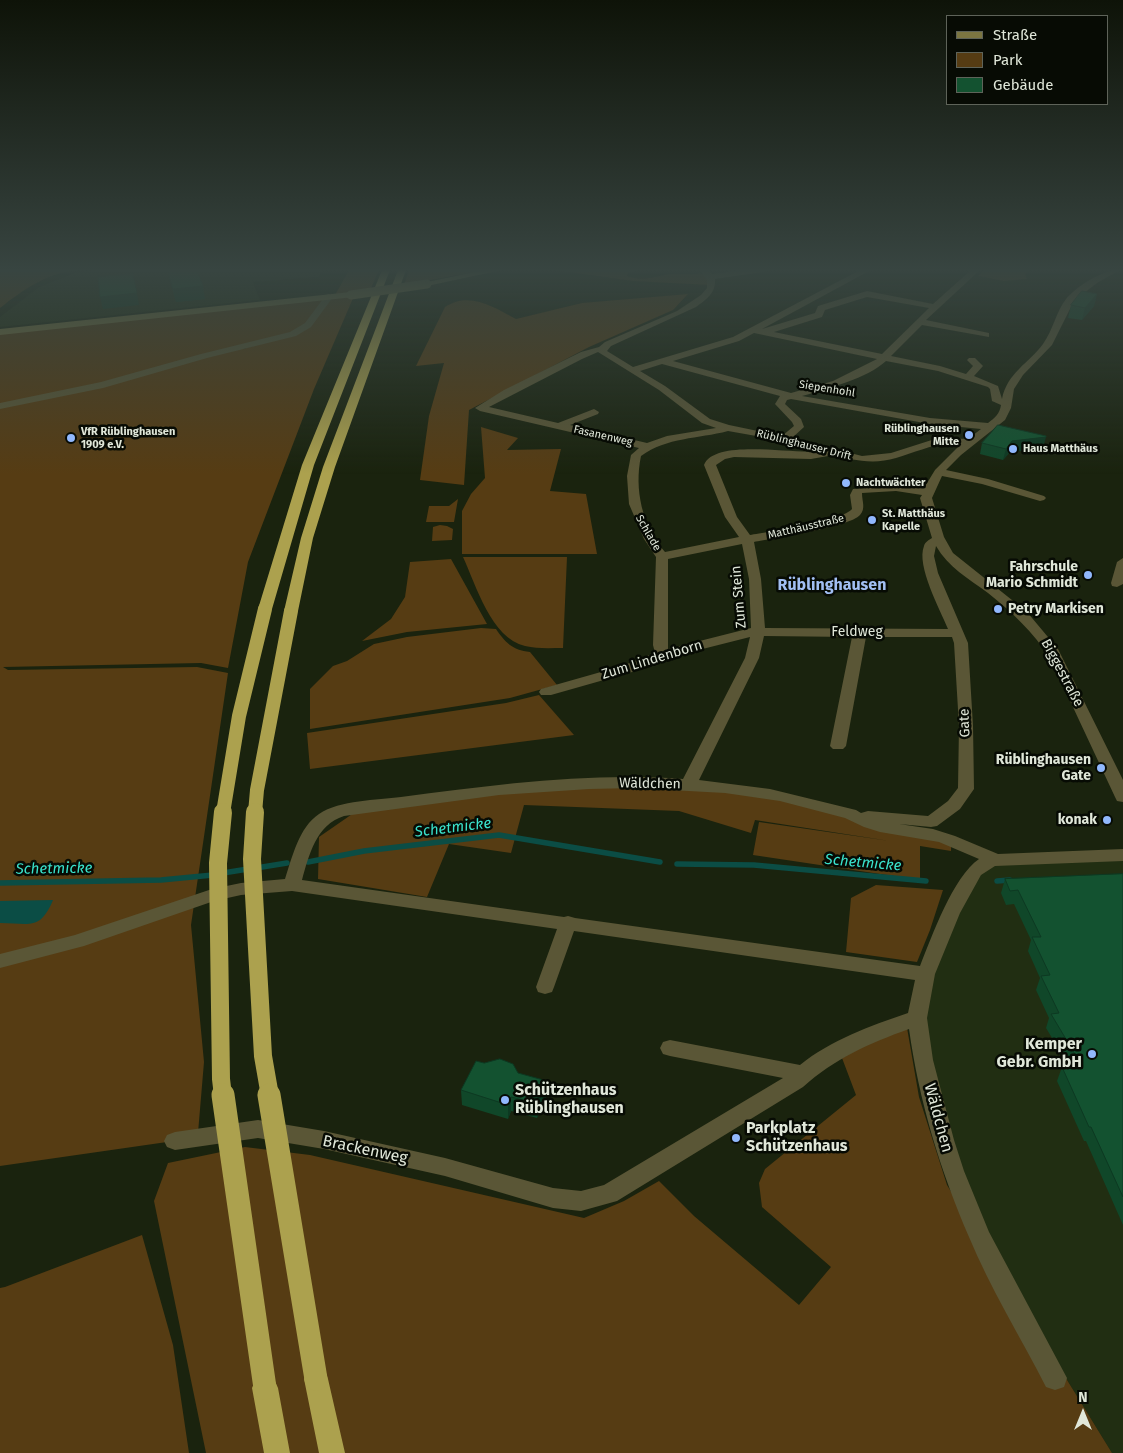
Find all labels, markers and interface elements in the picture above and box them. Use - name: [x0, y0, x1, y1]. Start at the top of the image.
- legend: [946, 15, 1108, 105]
- text: Straße: [993, 26, 1037, 44]
- text: Park: [993, 51, 1023, 69]
- text: Gebäude: [993, 76, 1053, 94]
- street label: Siepenhohl: [798, 378, 856, 400]
- place label: Rüblinghausen Mitte: [884, 422, 959, 448]
- street label: Fasanenweg: [572, 423, 634, 449]
- place label: VfR Rüblinghausen 1909 e.V.: [81, 425, 175, 451]
- street label: Rüblinghauser Drift: [755, 427, 853, 463]
- marker: Rüblinghausen Mitte: [963, 429, 975, 441]
- marker: VfR Rüblinghausen 1909 e.V.: [65, 432, 77, 444]
- place label: Haus Matthäus: [1023, 442, 1098, 456]
- marker: Haus Matthäus: [1007, 443, 1019, 455]
- place label: Nachtwächter: [856, 476, 925, 490]
- marker: Nachtwächter: [840, 477, 852, 489]
- place label: St. Matthäus Kapelle: [882, 507, 945, 533]
- street label: Matthäusstraße: [767, 512, 845, 542]
- street label: Schlade: [632, 513, 664, 553]
- marker: St. Matthäus Kapelle: [866, 514, 878, 526]
- place label: Fahrschule Mario Schmidt: [986, 559, 1078, 592]
- street label: Zum Stein: [728, 565, 750, 629]
- marker: Fahrschule Mario Schmidt: [1082, 569, 1094, 581]
- district label: Rüblinghausen: [778, 576, 886, 596]
- place label: Petry Markisen: [1008, 601, 1104, 617]
- marker: Petry Markisen: [992, 603, 1004, 615]
- street label: Feldweg: [831, 624, 883, 640]
- street label: Biggestraße: [1037, 636, 1087, 710]
- street label: Zum Lindenborn: [600, 637, 704, 683]
- street label: Gate: [956, 708, 974, 738]
- place label: Rüblinghausen Gate: [996, 752, 1091, 784]
- marker: Rüblinghausen Gate: [1095, 762, 1107, 774]
- street label: Wäldchen: [619, 775, 681, 793]
- place label: konak: [1058, 812, 1097, 828]
- water label: Schetmicke: [414, 814, 492, 842]
- marker: konak: [1101, 814, 1113, 826]
- water label: Schetmicke: [824, 851, 902, 875]
- water label: Schetmicke: [15, 859, 93, 879]
- place label: Kemper Gebr. GmbH: [996, 1035, 1082, 1073]
- marker: Kemper Gebr. GmbH: [1086, 1048, 1098, 1060]
- place label: Schützenhaus Rüblinghausen: [515, 1081, 624, 1119]
- street label: Wäldchen: [920, 1081, 956, 1155]
- marker: Schützenhaus Rüblinghausen: [499, 1094, 511, 1106]
- place label: Parkplatz Schützenhaus: [746, 1119, 848, 1157]
- street label: Brackenweg: [321, 1132, 409, 1168]
- marker: Parkplatz Schützenhaus: [730, 1132, 742, 1144]
- north arrow: [1058, 1388, 1108, 1438]
- text: N: [1078, 1389, 1088, 1406]

